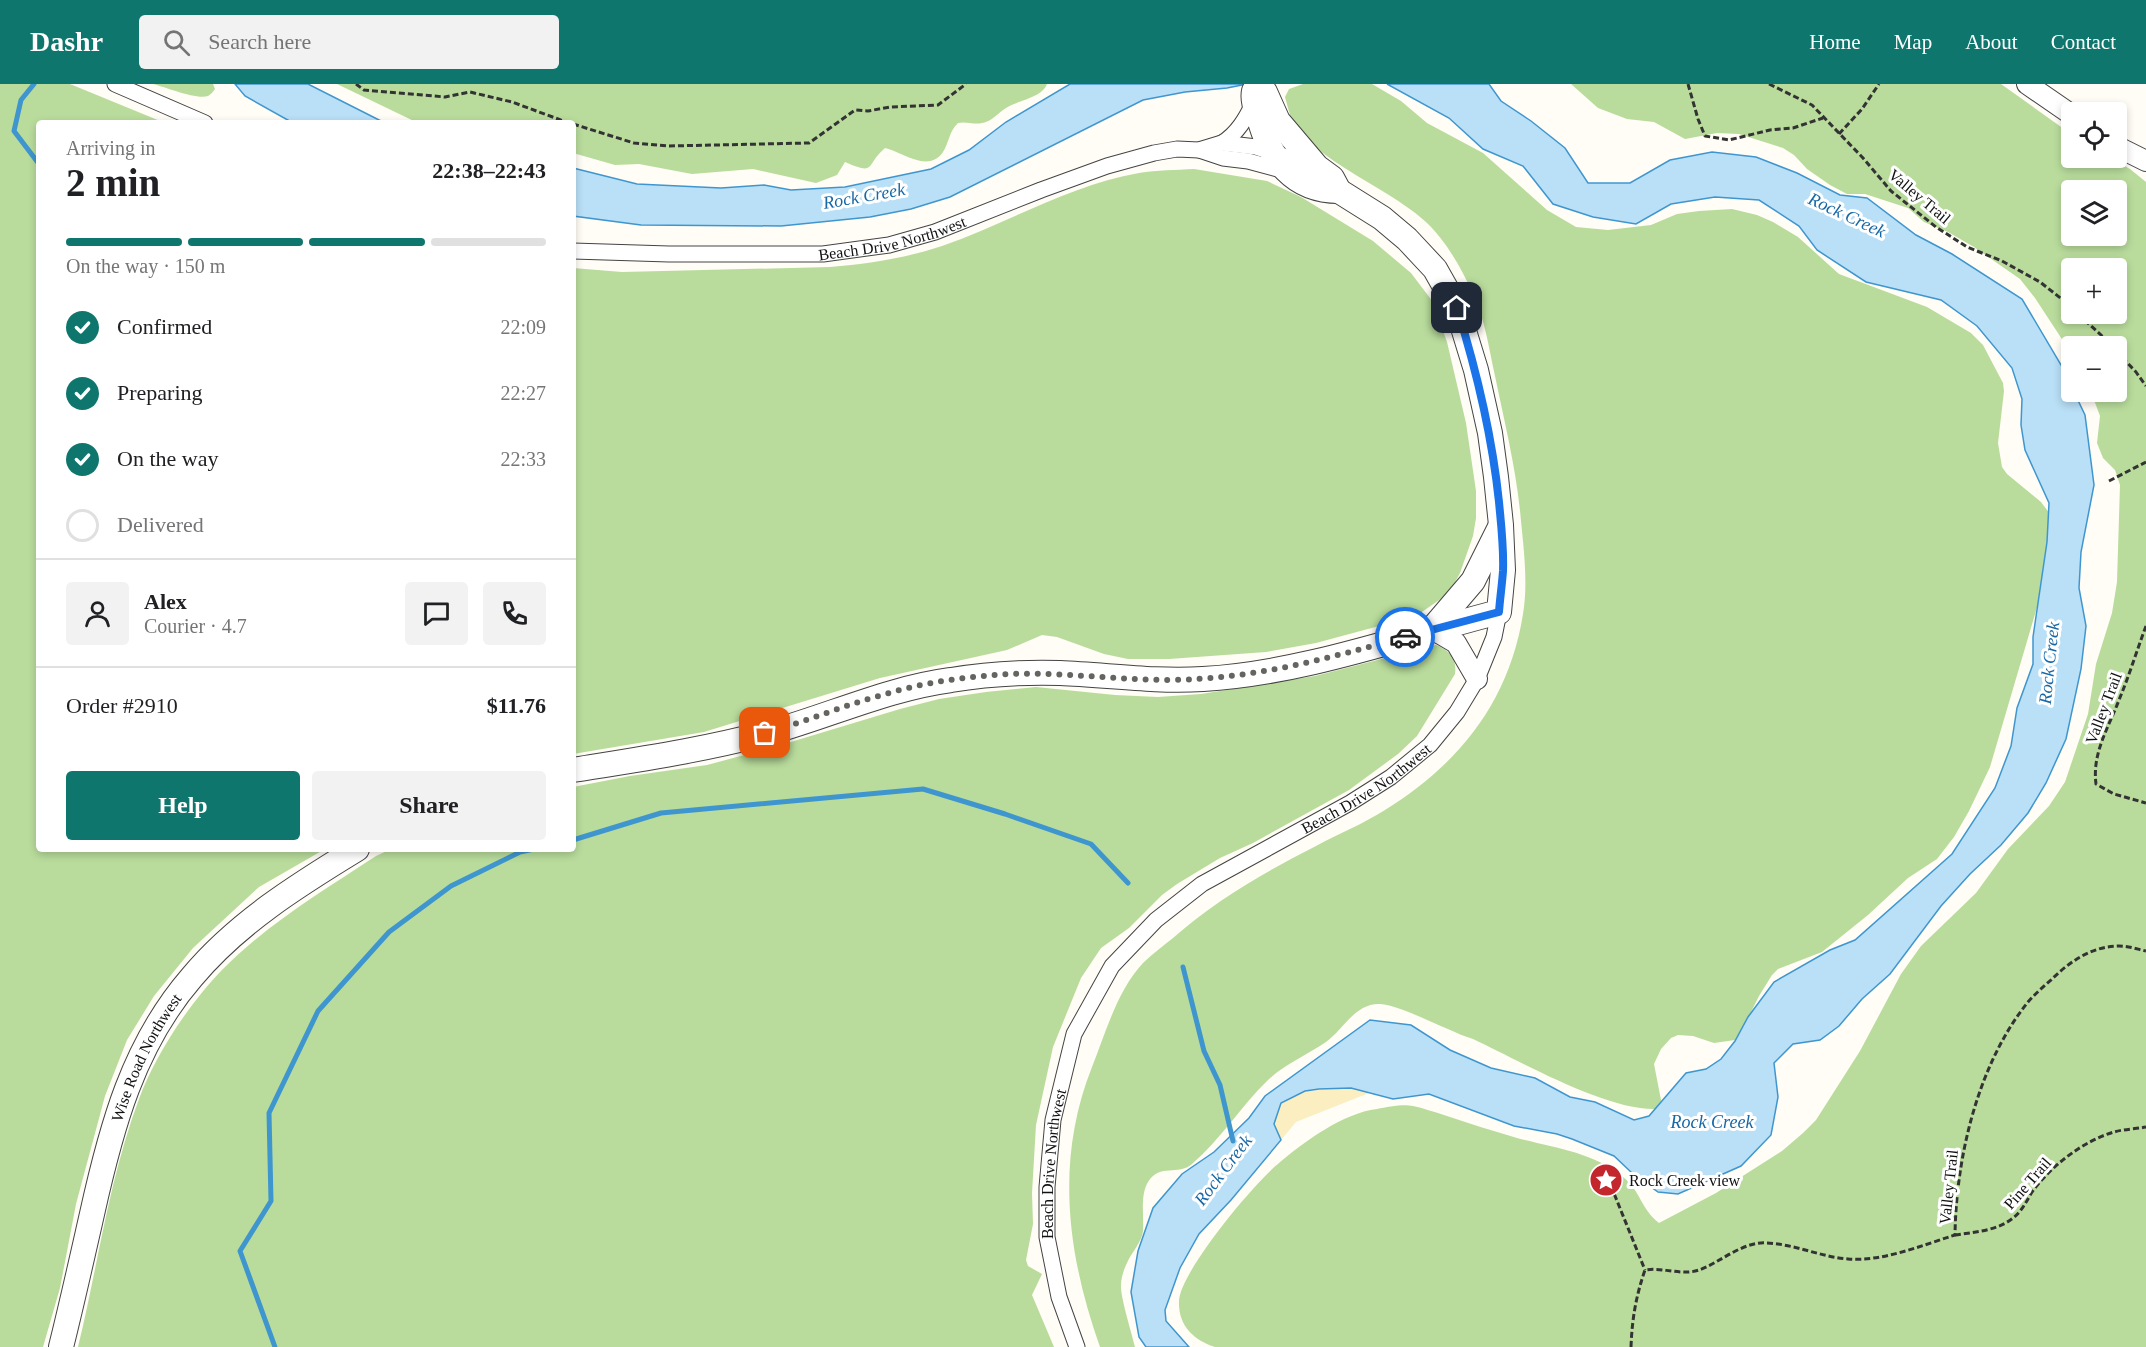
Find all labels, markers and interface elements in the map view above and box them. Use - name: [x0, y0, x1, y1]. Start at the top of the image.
- search box: [139, 15, 559, 69]
- text: Dashr: [30, 26, 103, 57]
- icon: search: [160, 26, 193, 59]
- text: Search here: [208, 29, 311, 54]
- text: Home: [1809, 30, 1861, 54]
- text: Map: [1894, 30, 1932, 54]
- text: About: [1965, 30, 2018, 54]
- text: Contact: [2051, 30, 2116, 54]
- map controls: [2061, 102, 2127, 402]
- button: locate: [2061, 102, 2127, 168]
- text: Arriving in: [66, 137, 155, 159]
- text: 22:38–22:43: [432, 158, 546, 183]
- text: 2 min: [66, 161, 160, 204]
- street label: Valley Trail: [1885, 166, 1954, 228]
- water label: Rock Creek: [821, 179, 907, 213]
- button: layers: [2061, 180, 2127, 246]
- water label: Rock Creek: [1804, 188, 1890, 242]
- street label: Beach Drive Northwest: [817, 213, 969, 264]
- text: On the way · 150 m: [66, 255, 225, 277]
- button: +: [2061, 258, 2127, 324]
- pin: [1431, 282, 1482, 333]
- icon: home: [1440, 291, 1473, 324]
- icon: check: [66, 311, 99, 344]
- text: Confirmed: [117, 314, 212, 339]
- text: 22:09: [500, 316, 546, 338]
- button: −: [2061, 336, 2127, 402]
- icon: check: [66, 377, 99, 410]
- text: Preparing: [117, 380, 203, 405]
- text: 22:27: [500, 382, 546, 404]
- icon: check: [66, 443, 99, 476]
- text: On the way: [117, 446, 218, 471]
- text: 22:33: [500, 448, 546, 470]
- text: Delivered: [117, 512, 204, 537]
- button: person: [66, 582, 129, 645]
- button: chat: [405, 582, 468, 645]
- button: phone: [483, 582, 546, 645]
- text: Alex: [144, 589, 187, 614]
- courier: [1375, 607, 1435, 667]
- text: Courier · 4.7: [144, 615, 247, 637]
- water label: Rock Creek: [2035, 620, 2063, 706]
- icon: car: [1389, 621, 1422, 654]
- street label: Valley Trail: [2082, 670, 2126, 747]
- text: Order #2910: [66, 693, 178, 718]
- text: $11.76: [487, 693, 546, 718]
- pin: [739, 707, 790, 758]
- icon: bag: [748, 716, 781, 749]
- street label: Beach Drive Northwest: [1298, 740, 1434, 837]
- button: Help: [66, 771, 300, 840]
- button: Share: [312, 771, 546, 840]
- street label: Wise Road Northwest: [108, 990, 185, 1124]
- street label: Beach Drive Northwest: [1039, 1087, 1069, 1239]
- water label: Rock Creek: [1670, 1112, 1754, 1132]
- water label: Rock Creek: [1189, 1130, 1257, 1210]
- street label: Valley Trail: [1936, 1148, 1962, 1225]
- street label: Pine Trail: [2000, 1154, 2055, 1213]
- place icon: Rock Creek view: [1588, 1162, 1624, 1198]
- place label: Rock Creek view: [1629, 1172, 1741, 1189]

